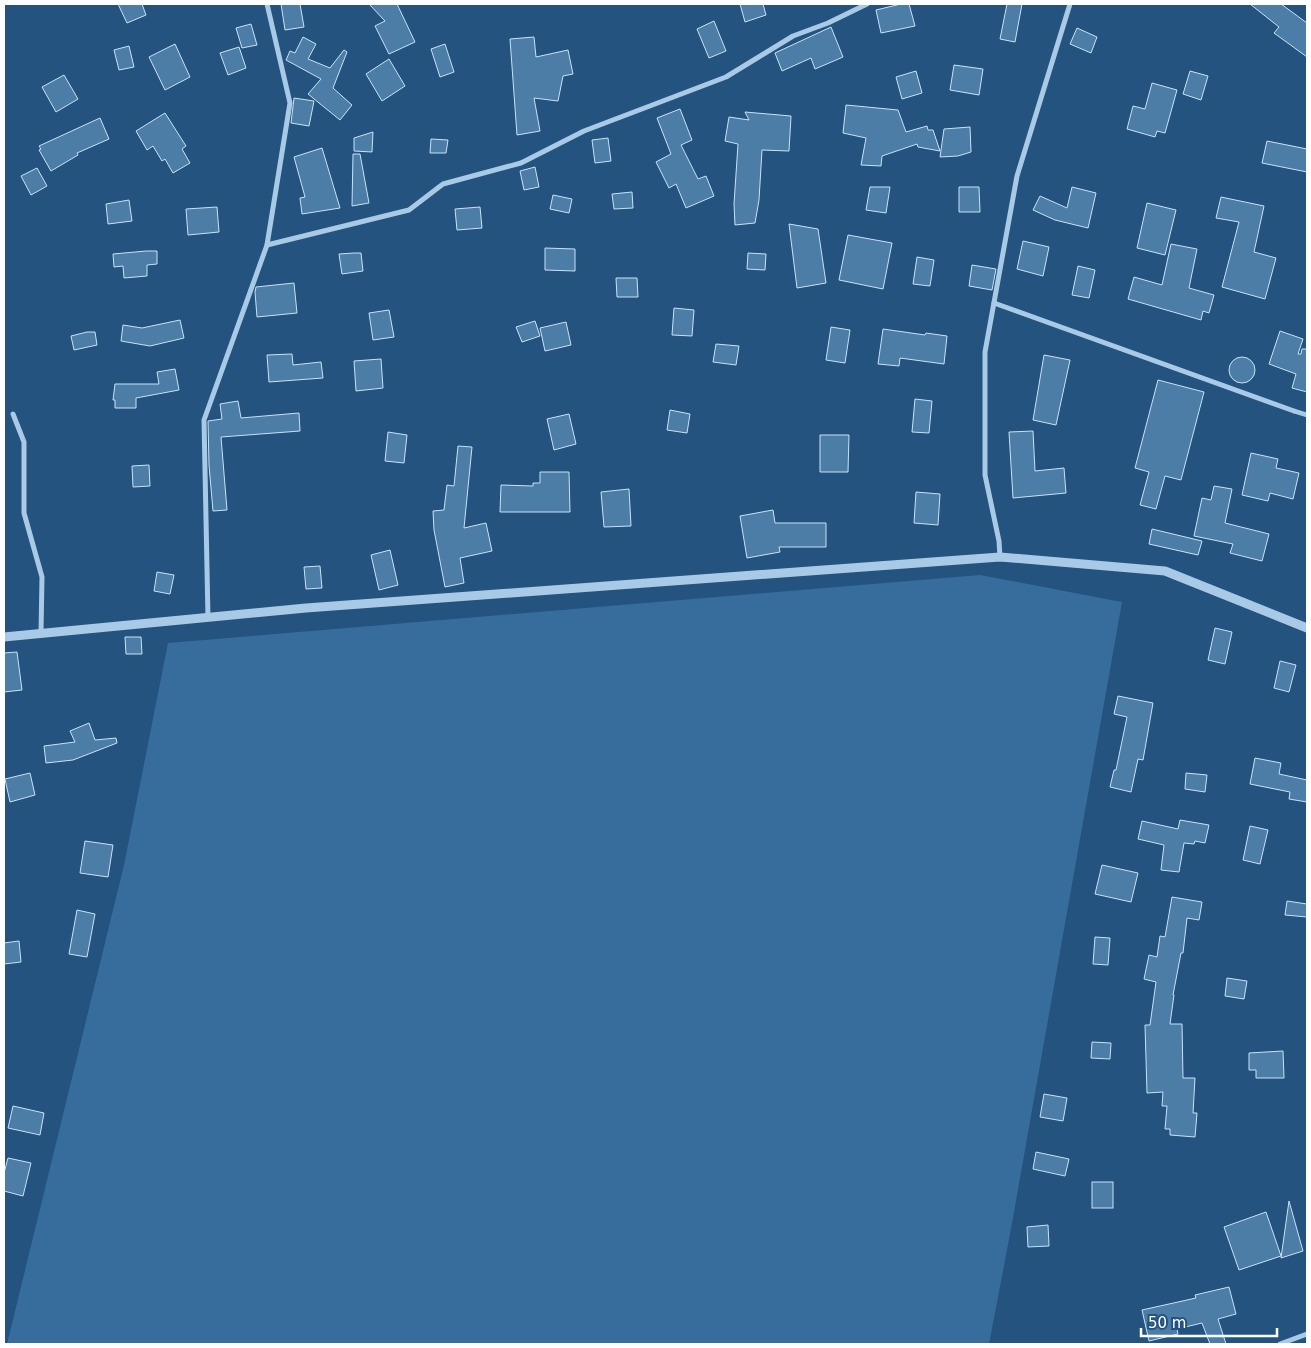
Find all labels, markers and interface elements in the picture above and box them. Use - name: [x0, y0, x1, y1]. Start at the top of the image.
- scale bar: [1141, 1306, 1277, 1338]
- text: 50 m: [1148, 1314, 1186, 1332]

